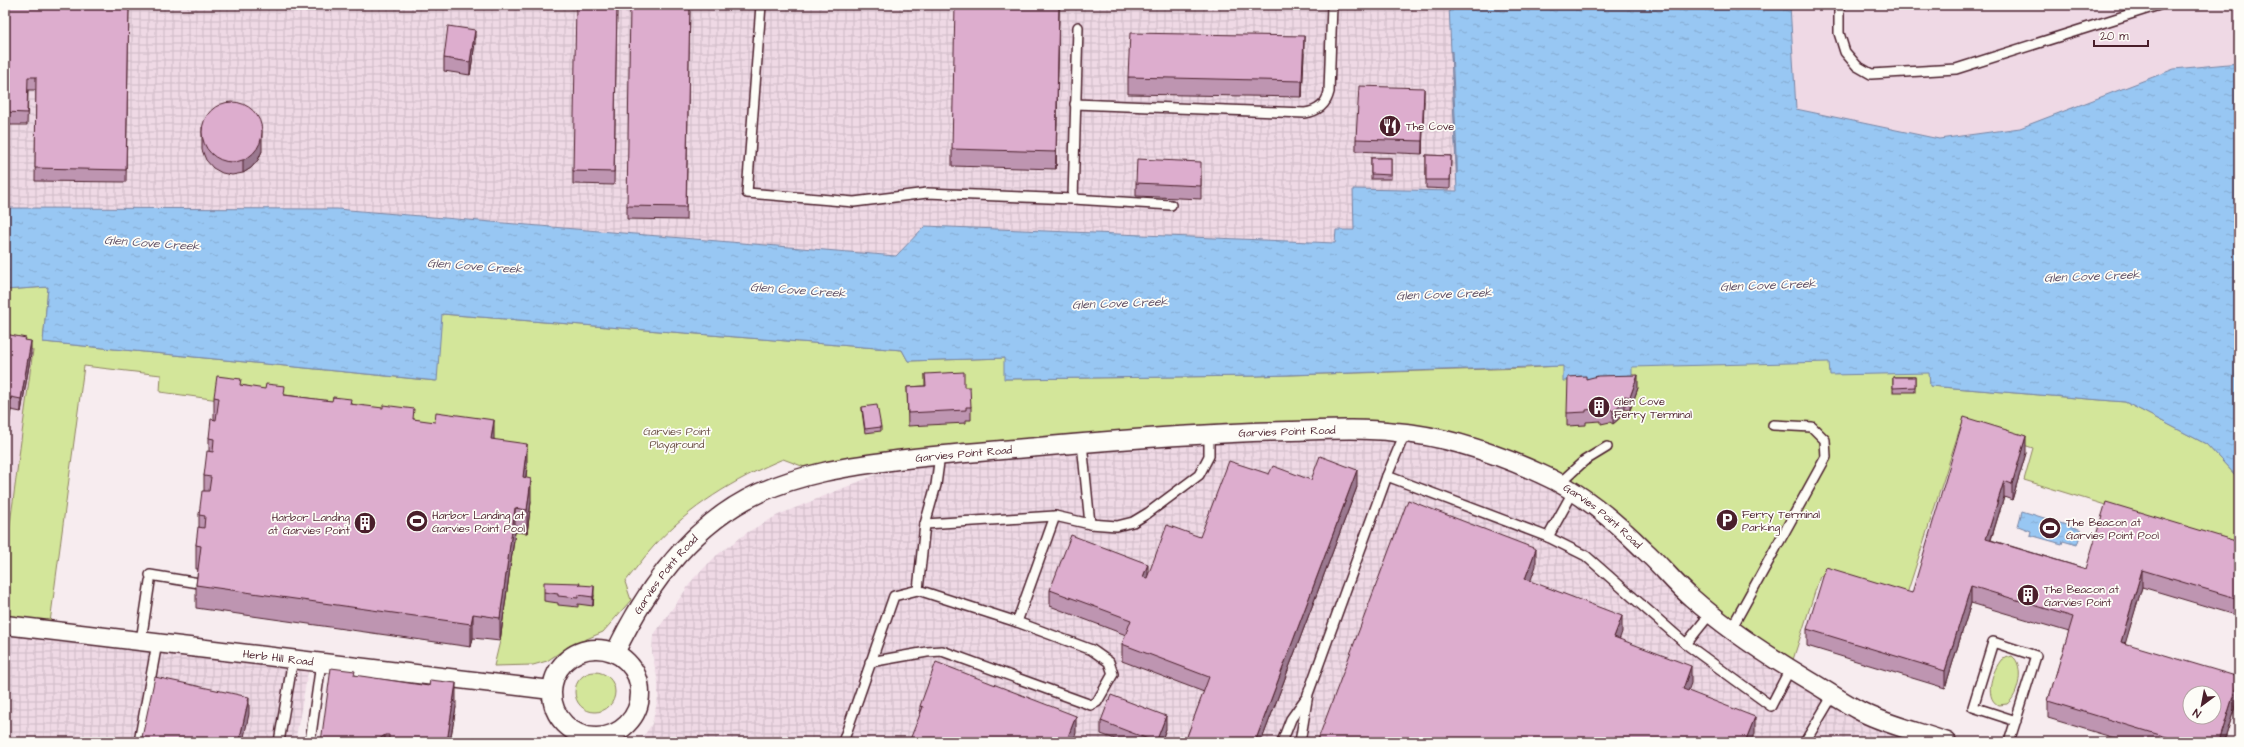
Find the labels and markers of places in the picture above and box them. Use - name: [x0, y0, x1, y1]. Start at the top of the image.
- restaurant icon: The Cove: [1377, 113, 1403, 139]
- place label: The Cove: [1406, 119, 1454, 134]
- building icon: Glen Cove Ferry Terminal: [1586, 394, 1612, 420]
- place label: Glen Cove Ferry Terminal: [1614, 394, 1692, 423]
- parking icon: Ferry Terminal Parking: [1714, 507, 1740, 533]
- place label: Ferry Terminal Parking: [1742, 507, 1820, 536]
- sports icon: Harbor Landing at Garvies Point Pool: [404, 508, 430, 534]
- place label: Harbor Landing at Garvies Point Pool: [432, 508, 525, 536]
- place label: Harbor Landing at Garvies Point: [268, 510, 351, 538]
- building icon: Harbor Landing at Garvies Point: [352, 510, 378, 536]
- sports icon: The Beacon at Garvies Point Pool: [2037, 515, 2063, 541]
- place label: The Beacon at Garvies Point Pool: [2066, 515, 2159, 543]
- building icon: The Beacon at Garvies Point: [2015, 582, 2041, 608]
- place label: The Beacon at Garvies Point: [2044, 582, 2120, 610]

